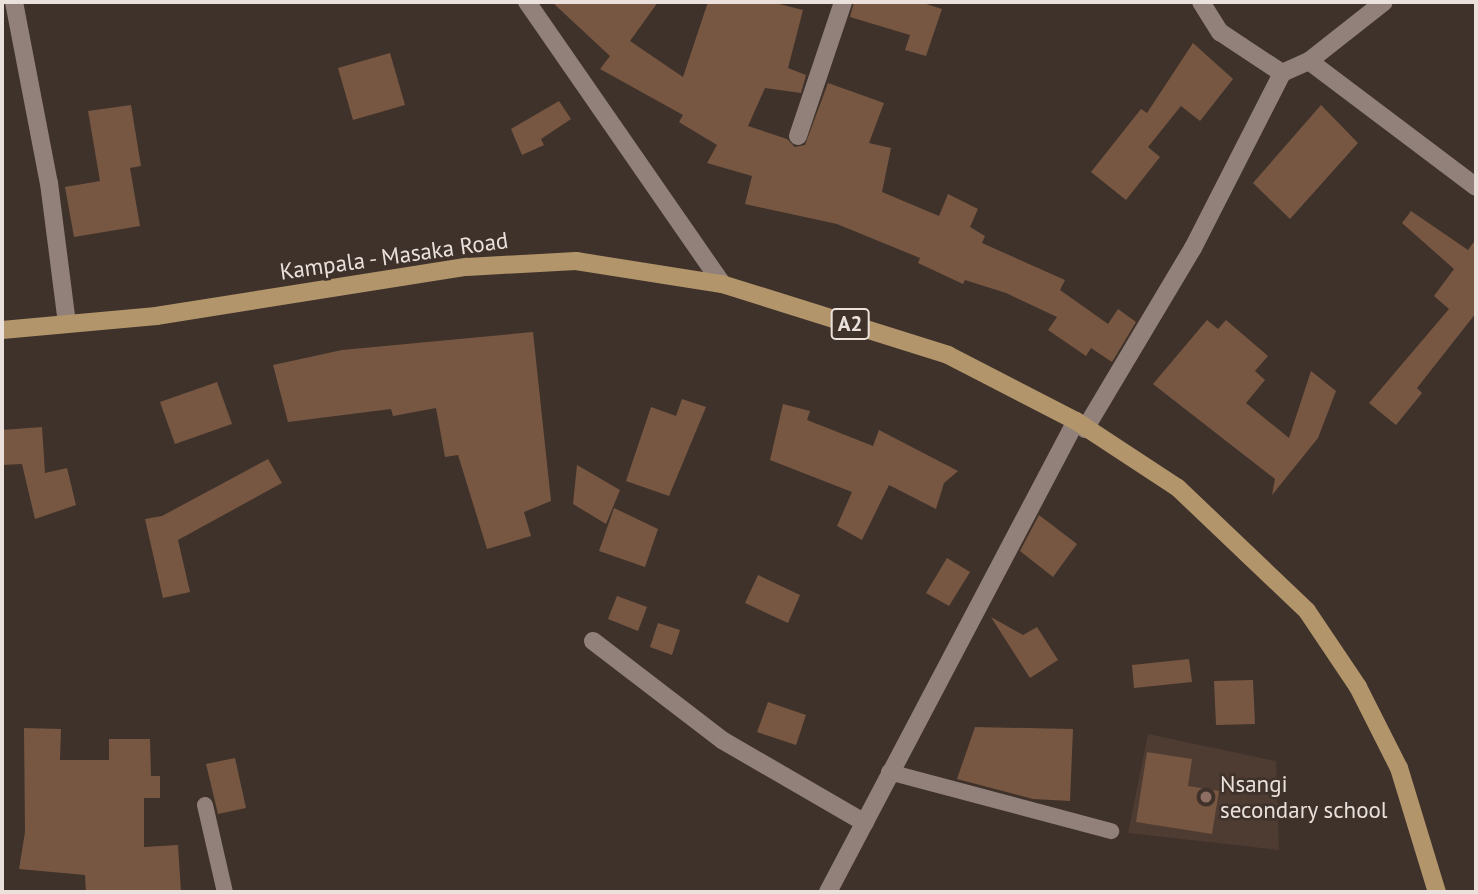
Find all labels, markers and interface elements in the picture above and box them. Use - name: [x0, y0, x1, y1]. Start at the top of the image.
- street label: Kampala - Masaka Road: [276, 226, 512, 286]
- road number: A2: [829, 306, 871, 342]
- place label: Nsangi secondary school: [1220, 770, 1388, 824]
- marker: Nsangi secondary school: [1198, 789, 1214, 805]

